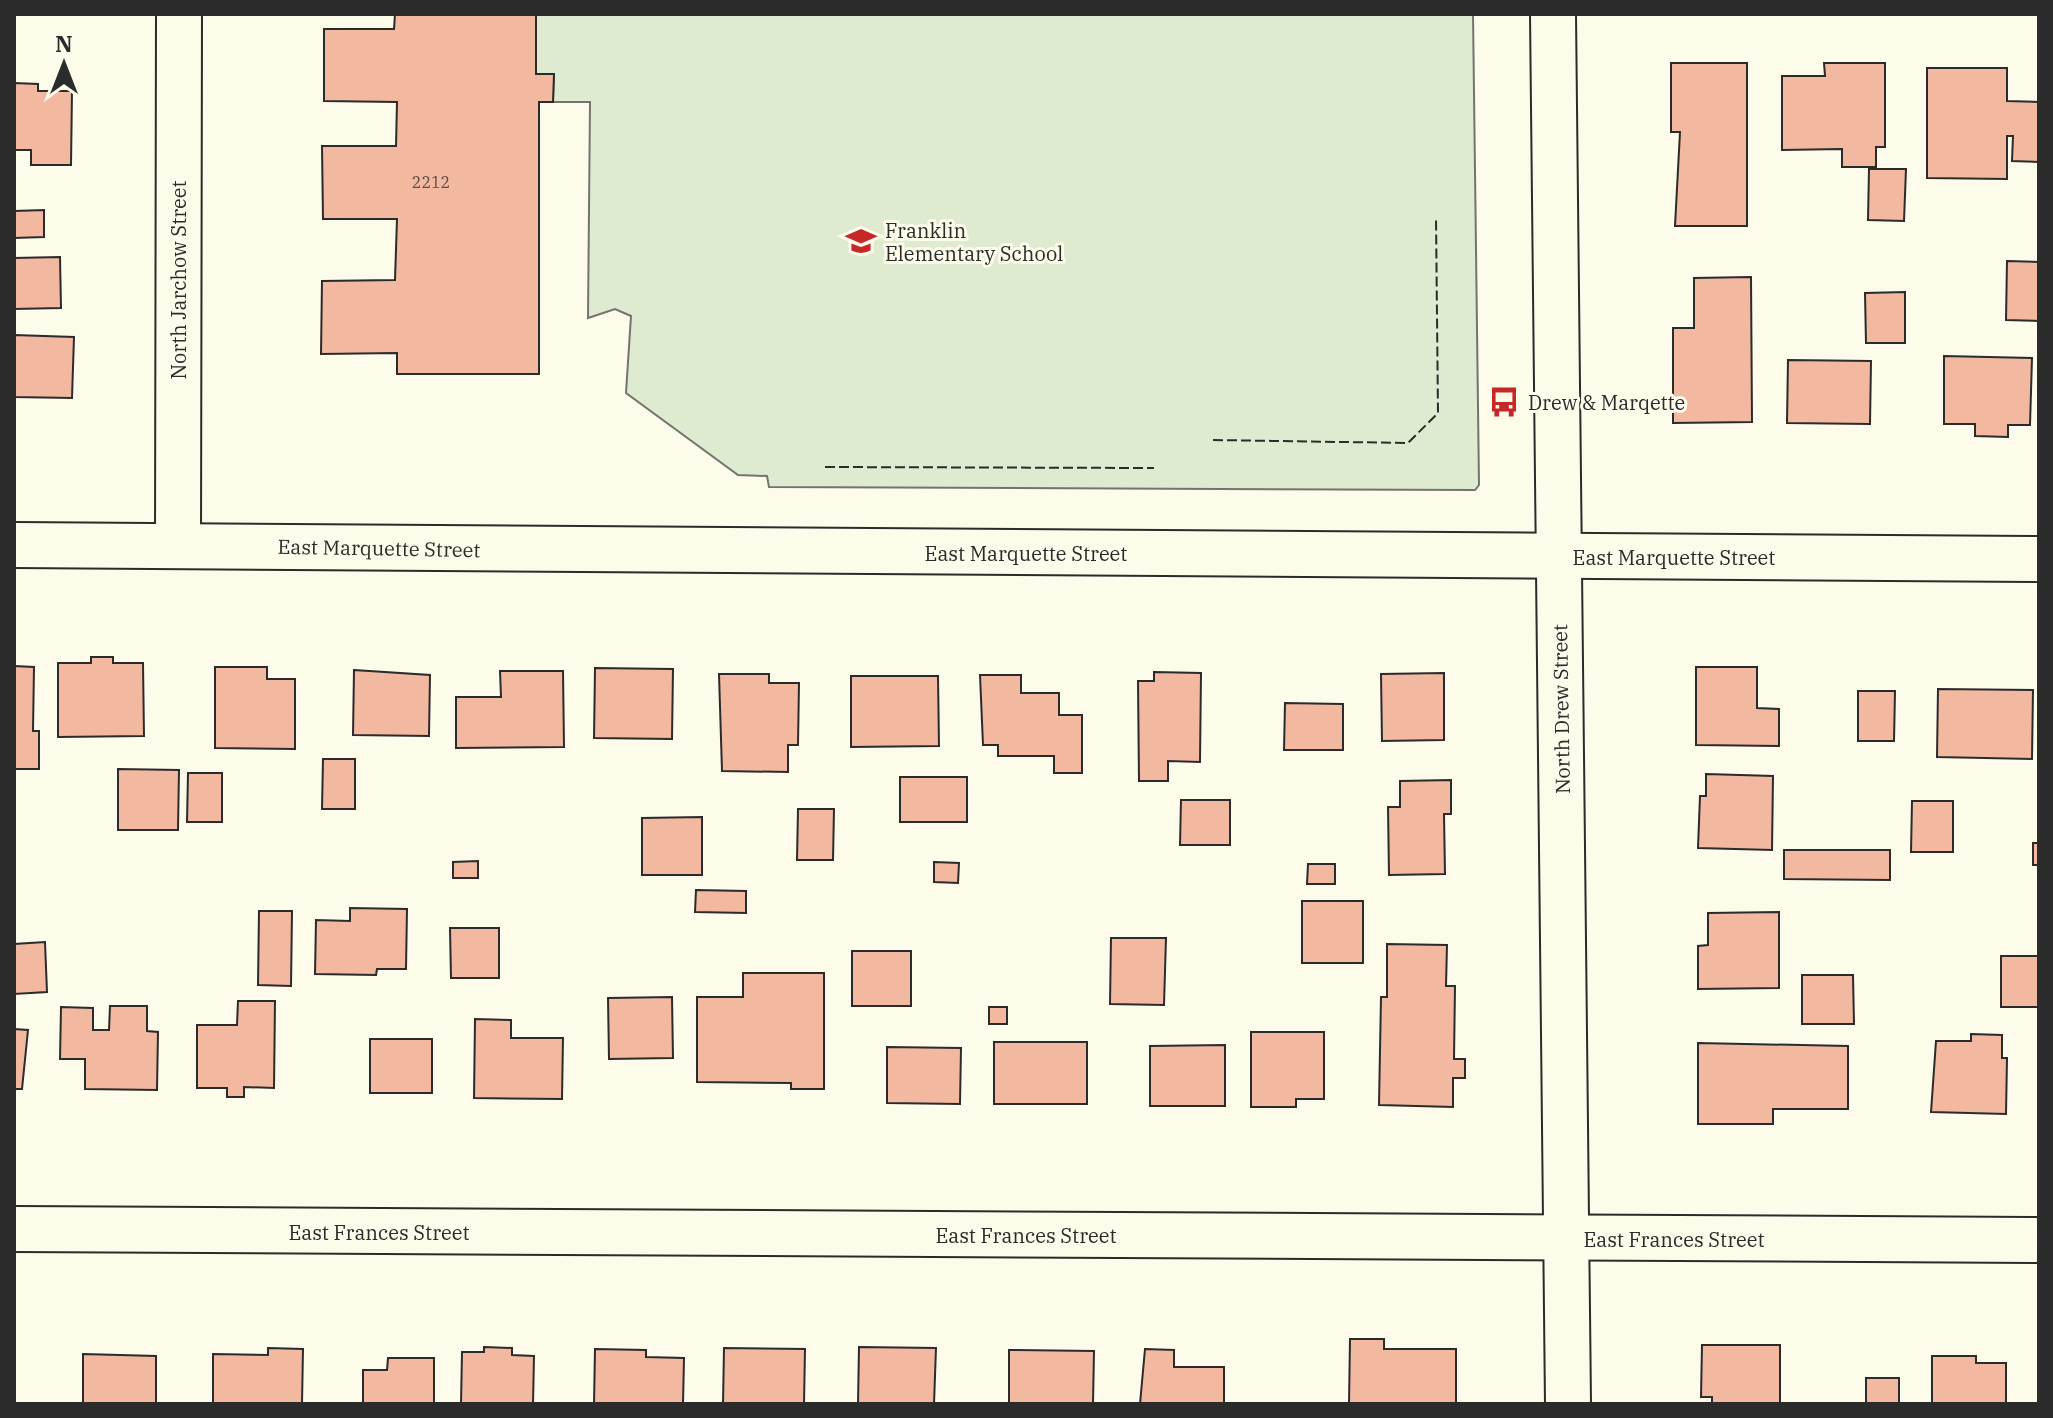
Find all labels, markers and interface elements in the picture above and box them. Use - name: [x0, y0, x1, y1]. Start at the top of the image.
- north arrow: [24, 24, 104, 104]
- text: N: [55, 29, 73, 58]
- house number: 2212: [412, 172, 450, 192]
- street label: North Jarchow Street: [165, 180, 192, 380]
- place label: Franklin Elementary School: [885, 217, 1063, 267]
- school or university icon: Franklin Elementary School: [844, 224, 878, 258]
- bus stop icon: Drew & Marqette: [1487, 385, 1521, 419]
- place label: Drew & Marqette: [1528, 389, 1685, 416]
- street label: East Marquette Street: [277, 533, 481, 563]
- street label: East Marquette Street: [925, 540, 1127, 567]
- street label: East Marquette Street: [1573, 544, 1775, 571]
- street label: North Drew Street: [1546, 624, 1576, 794]
- street label: East Frances Street: [288, 1219, 470, 1246]
- street label: East Frances Street: [935, 1222, 1117, 1249]
- street label: East Frances Street: [1583, 1226, 1765, 1253]

